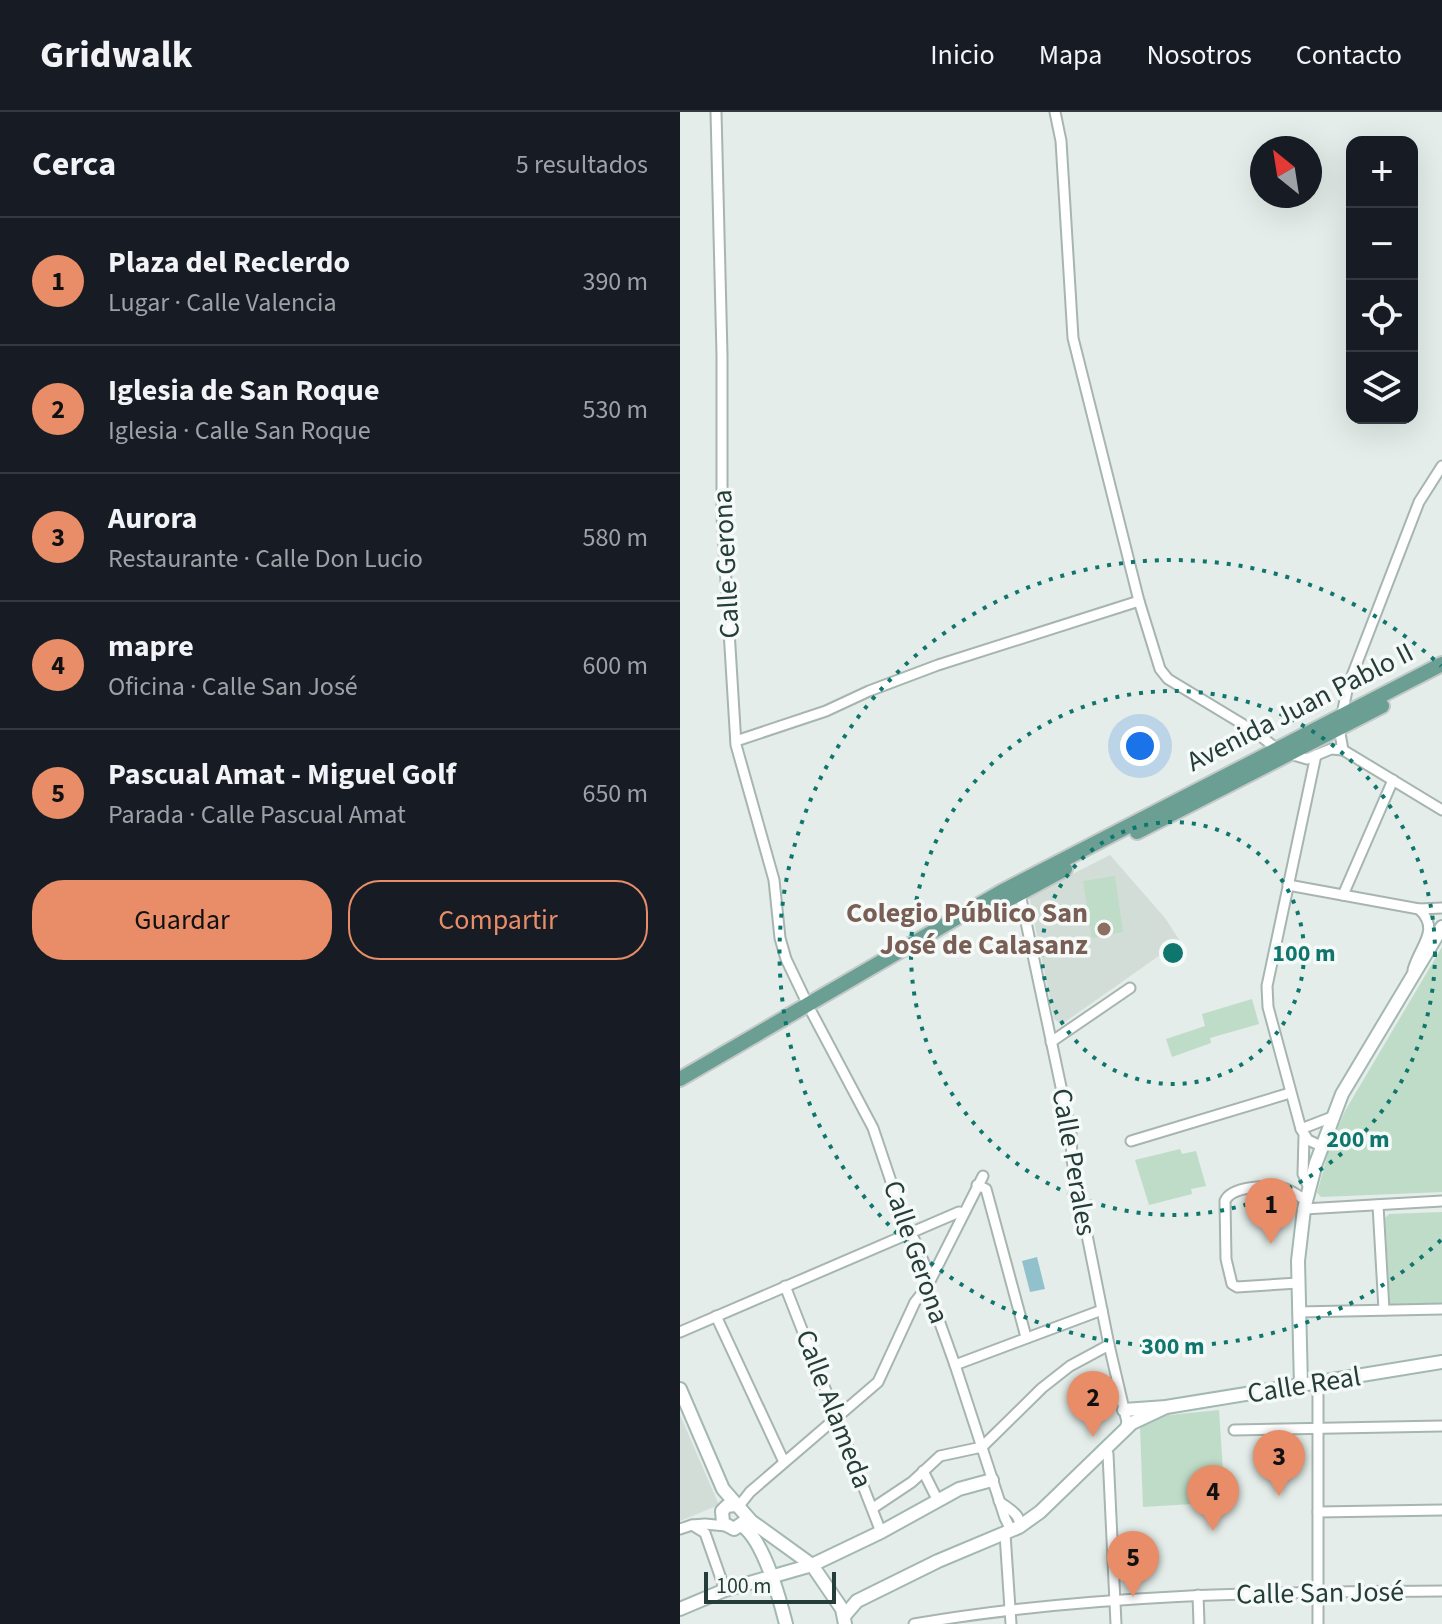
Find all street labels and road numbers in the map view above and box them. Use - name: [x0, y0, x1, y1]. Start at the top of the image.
- street label: Calle Gerona: [702, 489, 750, 639]
- street label: Avenida Juan Pablo II: [1180, 632, 1420, 782]
- street label: Calle Perales: [1041, 1085, 1107, 1239]
- street label: Calle Gerona: [873, 1175, 959, 1329]
- street label: Calle Alameda: [785, 1324, 883, 1494]
- street label: Calle Real: [1244, 1356, 1364, 1414]
- street label: Calle San José: [1236, 1572, 1404, 1614]

